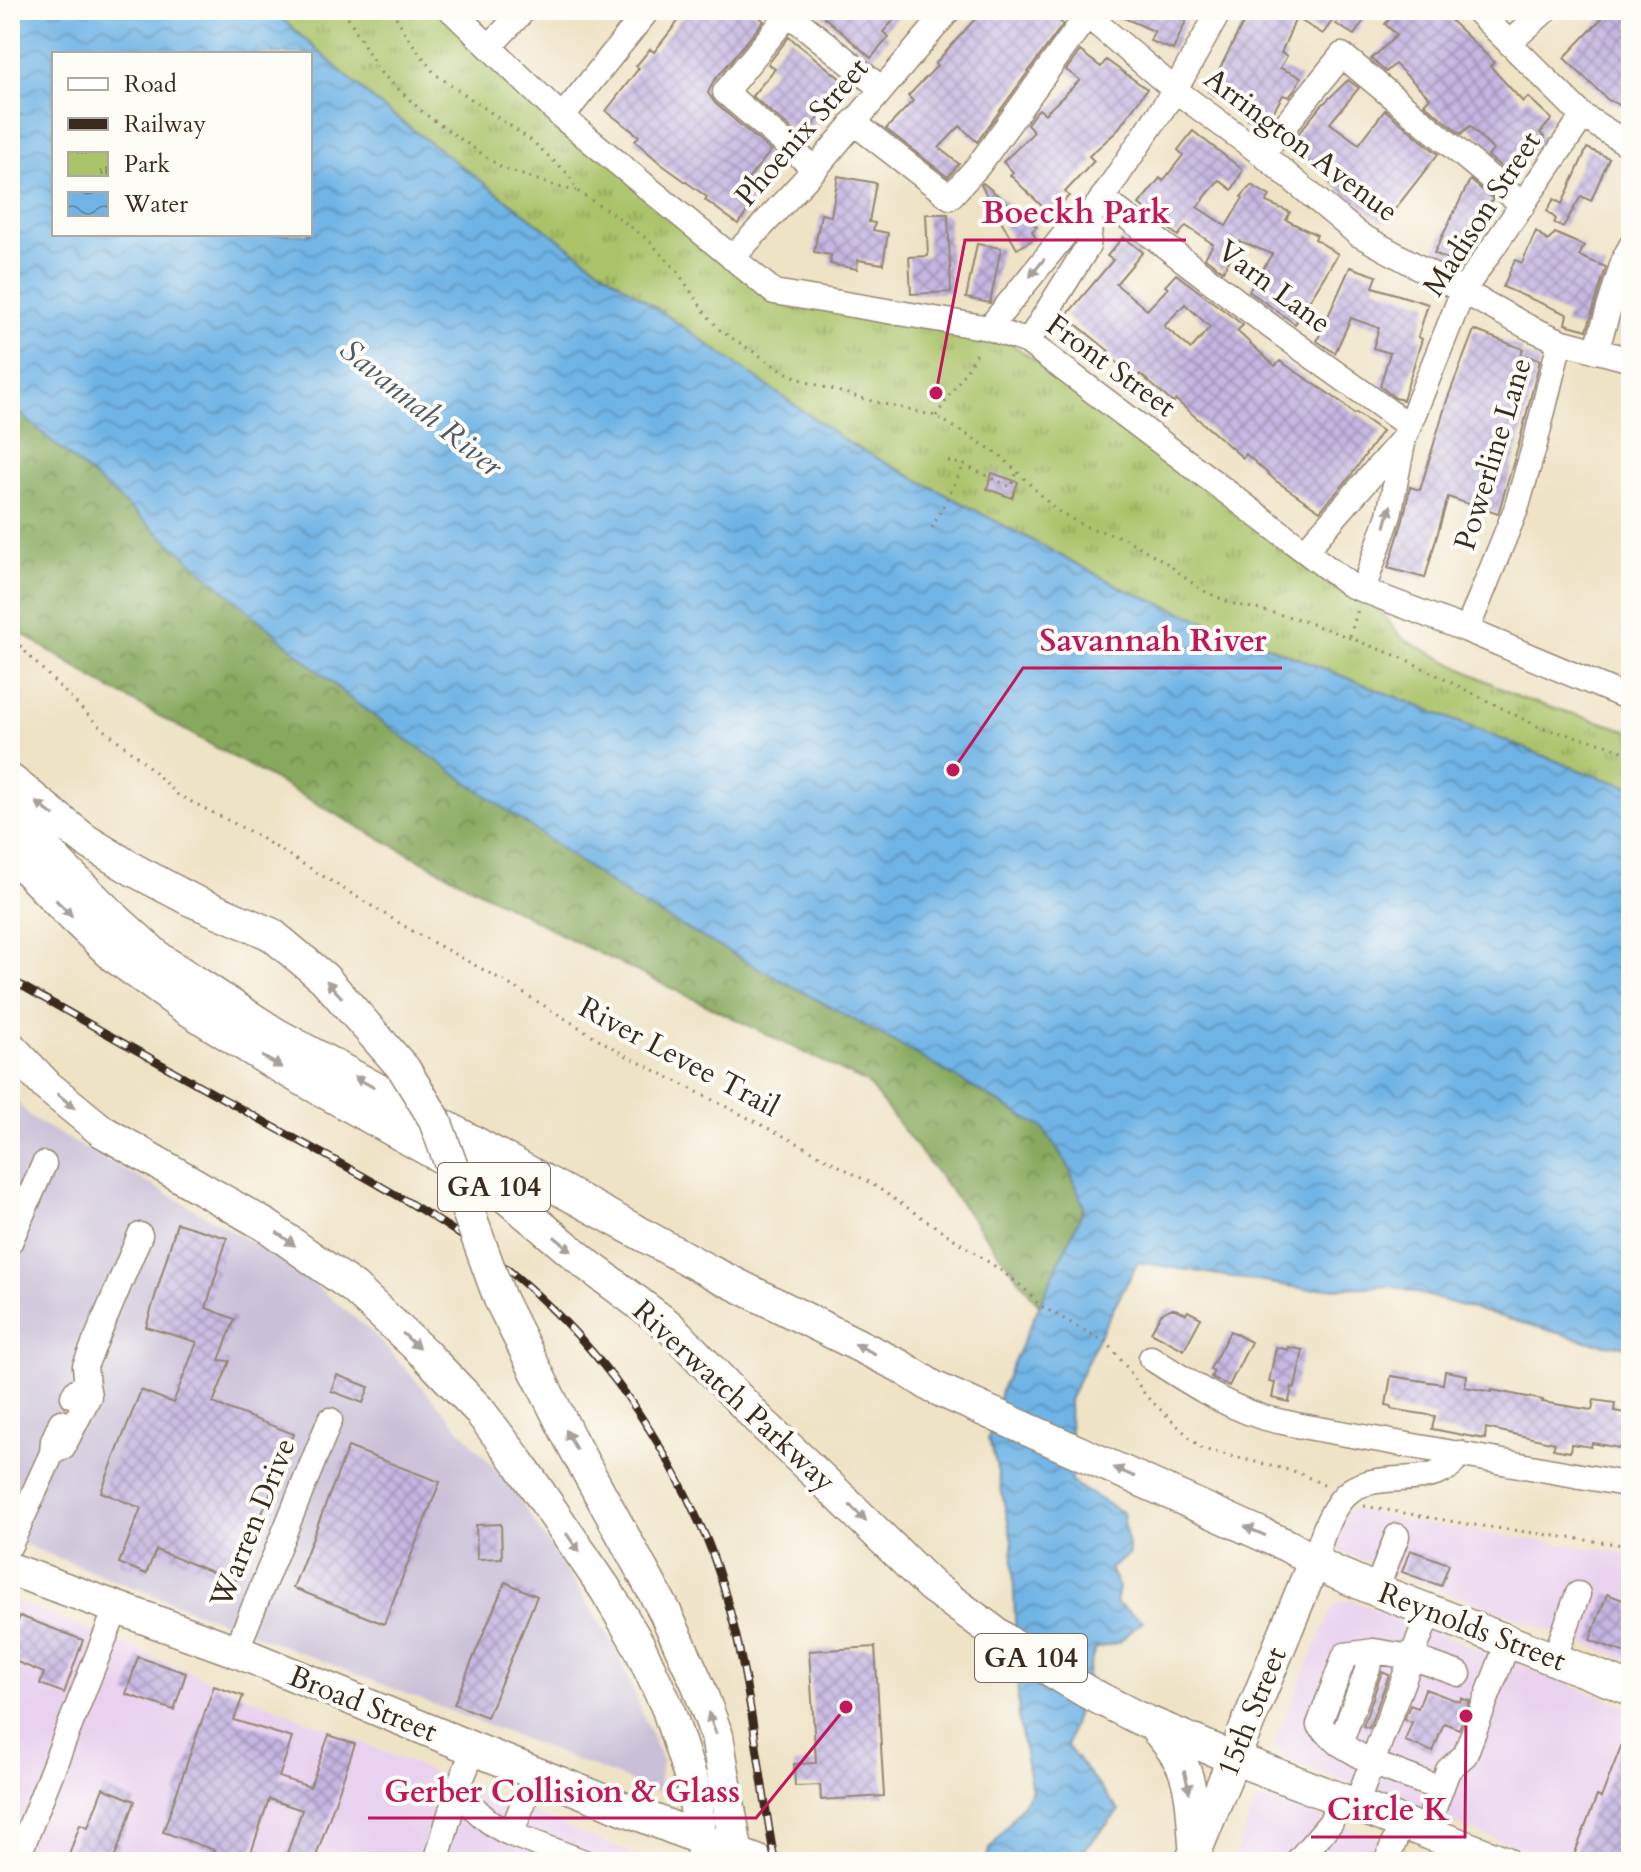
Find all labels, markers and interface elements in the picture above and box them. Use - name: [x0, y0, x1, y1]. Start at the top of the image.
- street label: Phoenix Street: [726, 48, 878, 215]
- legend: [52, 52, 312, 236]
- street label: Arrington Avenue: [1195, 58, 1407, 232]
- text: Road: [124, 68, 177, 101]
- text: Railway: [124, 108, 206, 141]
- street label: Madison Street: [1413, 123, 1551, 304]
- text: Park: [124, 148, 170, 181]
- callout: Boeckh Park: [965, 184, 1186, 240]
- text: Water: [123, 188, 188, 221]
- text: Boeckh Park: [981, 191, 1171, 235]
- street label: Varn Lane: [1209, 231, 1339, 343]
- one-way arrow: [1029, 258, 1046, 279]
- street label: Front Street: [1038, 305, 1185, 427]
- water label: Savannah River: [330, 329, 513, 488]
- street label: Powerline Lane: [1444, 353, 1542, 555]
- one-way arrow: [1382, 504, 1395, 528]
- callout: Savannah River: [1023, 612, 1282, 668]
- text: Savannah River: [1039, 619, 1267, 663]
- one-way arrow: [35, 801, 55, 817]
- one-way arrow: [54, 898, 73, 917]
- one-way arrow: [326, 980, 344, 999]
- street label: River Levee Trail: [572, 987, 787, 1127]
- one-way arrow: [261, 1055, 283, 1069]
- one-way arrow: [352, 1075, 375, 1089]
- one-way arrow: [56, 1092, 76, 1109]
- road number: GA 104: [438, 1163, 550, 1211]
- one-way arrow: [275, 1231, 296, 1246]
- one-way arrow: [553, 1235, 573, 1252]
- street label: Riverwatch Parkway: [623, 1291, 845, 1501]
- one-way arrow: [401, 1331, 420, 1349]
- one-way arrow: [854, 1342, 877, 1355]
- one-way arrow: [565, 1429, 579, 1451]
- street label: Warren Drive: [200, 1432, 306, 1615]
- one-way arrow: [1112, 1465, 1135, 1479]
- one-way arrow: [848, 1504, 867, 1522]
- one-way arrow: [1243, 1525, 1267, 1538]
- one-way arrow: [565, 1533, 580, 1554]
- street label: Reynolds Street: [1373, 1572, 1572, 1682]
- road number: GA 104: [975, 1634, 1087, 1682]
- street label: 15th Street: [1207, 1640, 1297, 1783]
- street label: Broad Street: [283, 1656, 444, 1753]
- one-way arrow: [705, 1710, 718, 1734]
- callout: Gerber Collision & Glass: [368, 1762, 756, 1818]
- one-way arrow: [1181, 1769, 1193, 1794]
- text: Gerber Collision & Glass: [384, 1770, 740, 1814]
- callout: Circle K: [1311, 1781, 1465, 1837]
- text: Circle K: [1327, 1788, 1449, 1832]

